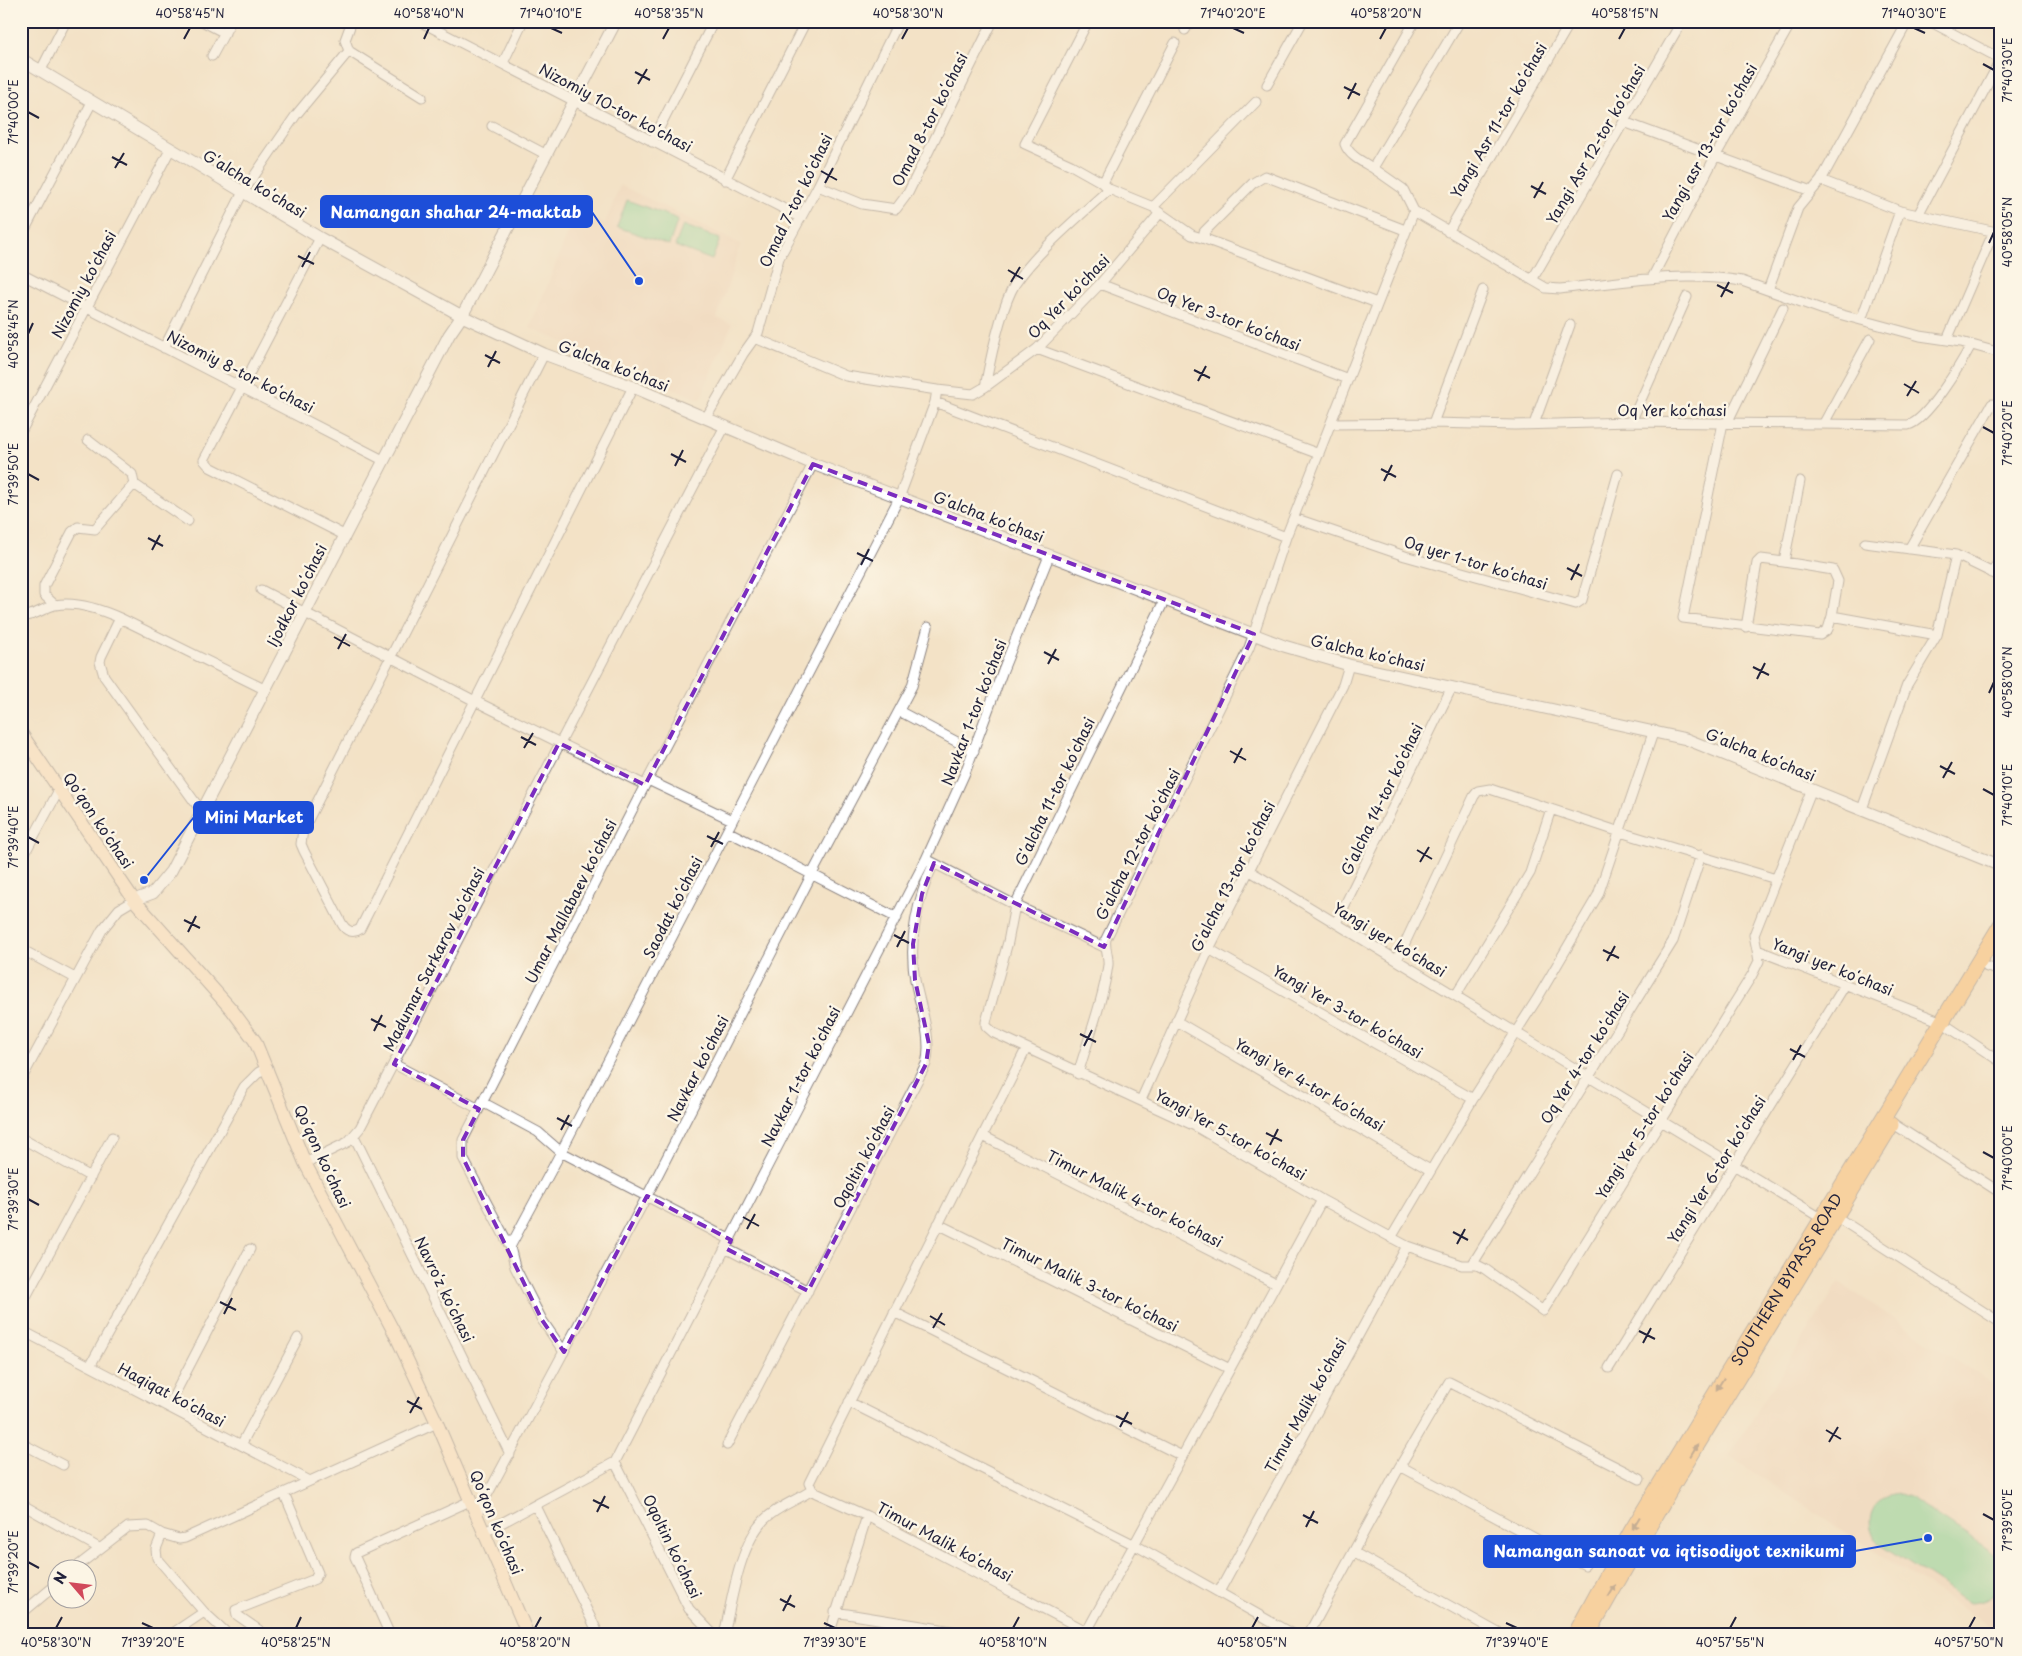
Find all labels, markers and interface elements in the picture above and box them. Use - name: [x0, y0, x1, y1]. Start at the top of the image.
- text: 40°58'45"N: [155, 4, 225, 22]
- text: 40°58'40"N: [394, 4, 464, 22]
- text: 71°40'10"E: [520, 4, 582, 22]
- text: 40°58'35"N: [634, 4, 704, 22]
- text: 40°58'30"N: [873, 4, 943, 22]
- text: 71°40'20"E: [1200, 4, 1266, 22]
- text: 40°58'20"N: [1350, 4, 1422, 22]
- text: 40°58'15"N: [1591, 4, 1659, 22]
- text: 71°40'30"E: [1882, 4, 1946, 22]
- street label: Yangi Asr 11-tor koʻchasi: [1444, 38, 1552, 202]
- text: 71°40'30"E: [1998, 38, 2016, 102]
- street label: Omad 8-tor koʻchasi: [885, 48, 973, 190]
- street label: Nizomiy 10-tor koʻchasi: [535, 57, 697, 157]
- street label: Yangi asr 13-tor koʻchasi: [1656, 59, 1762, 225]
- street label: Yangi Asr 12-tor koʻchasi: [1540, 60, 1650, 228]
- text: 71°40'00"E: [4, 79, 22, 145]
- street label: Omad 7-tor koʻchasi: [753, 129, 837, 271]
- street label: Gʻalcha koʻchasi: [199, 143, 311, 223]
- callout: Namangan shahar 24-maktab: [321, 196, 592, 227]
- text: 40°58'05"N: [1998, 197, 2016, 267]
- text: Namangan shahar 24-maktab: [331, 199, 582, 223]
- street label: Nizomiy koʻchasi: [45, 226, 121, 342]
- street label: Oq Yer koʻchasi: [1022, 249, 1114, 343]
- street label: Oq Yer 3-tor koʻchasi: [1154, 280, 1304, 356]
- text: 40°58'45"N: [4, 299, 22, 369]
- street label: Nizomiy 8-tor koʻchasi: [163, 324, 319, 418]
- street label: Gʻalcha koʻchasi: [555, 333, 673, 397]
- street label: Oq Yer koʻchasi: [1617, 398, 1727, 421]
- text: 71°40'20"E: [1998, 400, 2016, 466]
- text: 71°39'50"E: [4, 443, 22, 505]
- street label: Gʻalcha koʻchasi: [930, 484, 1048, 548]
- street label: Oq yer 1-tor koʻchasi: [1401, 529, 1551, 595]
- street label: Ijodkor koʻchasi: [260, 540, 332, 650]
- street label: Gʻalcha koʻchasi: [1308, 628, 1428, 676]
- street label: Navkar 1-tor koʻchasi: [934, 635, 1012, 789]
- text: 40°58'00"N: [1998, 646, 2016, 718]
- street label: Gʻalcha 11-tor koʻchasi: [1008, 713, 1100, 869]
- street label: Gʻalcha 14-tor koʻchasi: [1334, 719, 1428, 879]
- street label: Gʻalcha koʻchasi: [1702, 721, 1820, 787]
- street label: Gʻalcha 12-tor koʻchasi: [1089, 764, 1185, 924]
- text: 71°40'10"E: [1998, 764, 2016, 826]
- street label: Qoʻqon koʻchasi: [58, 767, 140, 873]
- street label: Gʻalcha 13-tor koʻchasi: [1184, 796, 1280, 956]
- callout: Mini Market: [194, 802, 313, 833]
- text: Mini Market: [205, 804, 304, 828]
- text: 71°39'40"E: [4, 805, 22, 869]
- street label: Umar Mallabaev koʻchasi: [518, 815, 622, 987]
- street label: Saodat koʻchasi: [636, 852, 708, 962]
- street label: Madumar Sarkarov koʻchasi: [376, 863, 490, 1055]
- street label: Yangi yer koʻchasi: [1329, 896, 1451, 982]
- street label: Yangi yer koʻchasi: [1769, 931, 1897, 1001]
- street label: Yangi Yer 3-tor koʻchasi: [1269, 959, 1427, 1063]
- street label: Oq Yer 4-tor koʻchasi: [1534, 986, 1634, 1128]
- street label: Navkar 1-tor koʻchasi: [755, 1002, 845, 1150]
- street label: Navkar koʻchasi: [660, 1011, 734, 1125]
- street label: Yangi Yer 4-tor koʻchasi: [1231, 1032, 1389, 1136]
- street label: Yangi Yer 5-tor koʻchasi: [1589, 1047, 1699, 1203]
- street label: Yangi Yer 5-tor koʻchasi: [1151, 1083, 1311, 1185]
- street label: Yangi Yer 6-tor koʻchasi: [1661, 1091, 1771, 1247]
- street label: Qoʻqon koʻchasi: [289, 1100, 357, 1212]
- street label: Oqoltin koʻchasi: [826, 1102, 900, 1212]
- text: 71°40'00"E: [1998, 1125, 2016, 1191]
- street label: Timur Malik 4-tor koʻchasi: [1043, 1144, 1227, 1252]
- text: 71°39'30"E: [4, 1167, 22, 1231]
- street label: SOUTHERN BYPASS ROAD: [1724, 1188, 1847, 1369]
- street label: Timur Malik 3-tor koʻchasi: [997, 1231, 1183, 1337]
- street label: Navroʻz koʻchasi: [409, 1232, 481, 1346]
- street label: Timur Malik koʻchasi: [1258, 1333, 1352, 1477]
- street label: Haqiqat koʻchasi: [114, 1356, 230, 1432]
- one-way arrow: [1715, 1378, 1724, 1391]
- one-way arrow: [1689, 1444, 1698, 1457]
- street label: Qoʻqon koʻchasi: [465, 1466, 529, 1578]
- text: 71°39'50"E: [1998, 1489, 2016, 1551]
- street label: Oqoltin koʻchasi: [638, 1490, 708, 1602]
- street label: Timur Malik koʻchasi: [873, 1495, 1017, 1587]
- one-way arrow: [1631, 1517, 1640, 1530]
- text: 71°39'20"E: [4, 1530, 22, 1594]
- callout: Namangan sanoat va iqtisodiyot texnikumi: [1484, 1536, 1855, 1567]
- text: Namangan sanoat va iqtisodiyot texnikumi: [1493, 1538, 1845, 1562]
- north arrow: [48, 1558, 98, 1608]
- text: N: [48, 1568, 72, 1587]
- one-way arrow: [1608, 1584, 1616, 1598]
- text: 40°58'30"N: [21, 1633, 91, 1651]
- text: 71°39'20"E: [121, 1633, 185, 1651]
- text: 40°58'25"N: [261, 1633, 331, 1651]
- text: 40°58'20"N: [499, 1633, 571, 1651]
- text: 71°39'30"E: [803, 1633, 867, 1651]
- text: 40°58'10"N: [979, 1633, 1047, 1651]
- text: 40°58'05"N: [1217, 1633, 1287, 1651]
- text: 71°39'40"E: [1485, 1633, 1549, 1651]
- text: 40°57'55"N: [1696, 1633, 1764, 1651]
- text: 40°57'50"N: [1934, 1633, 2004, 1651]

